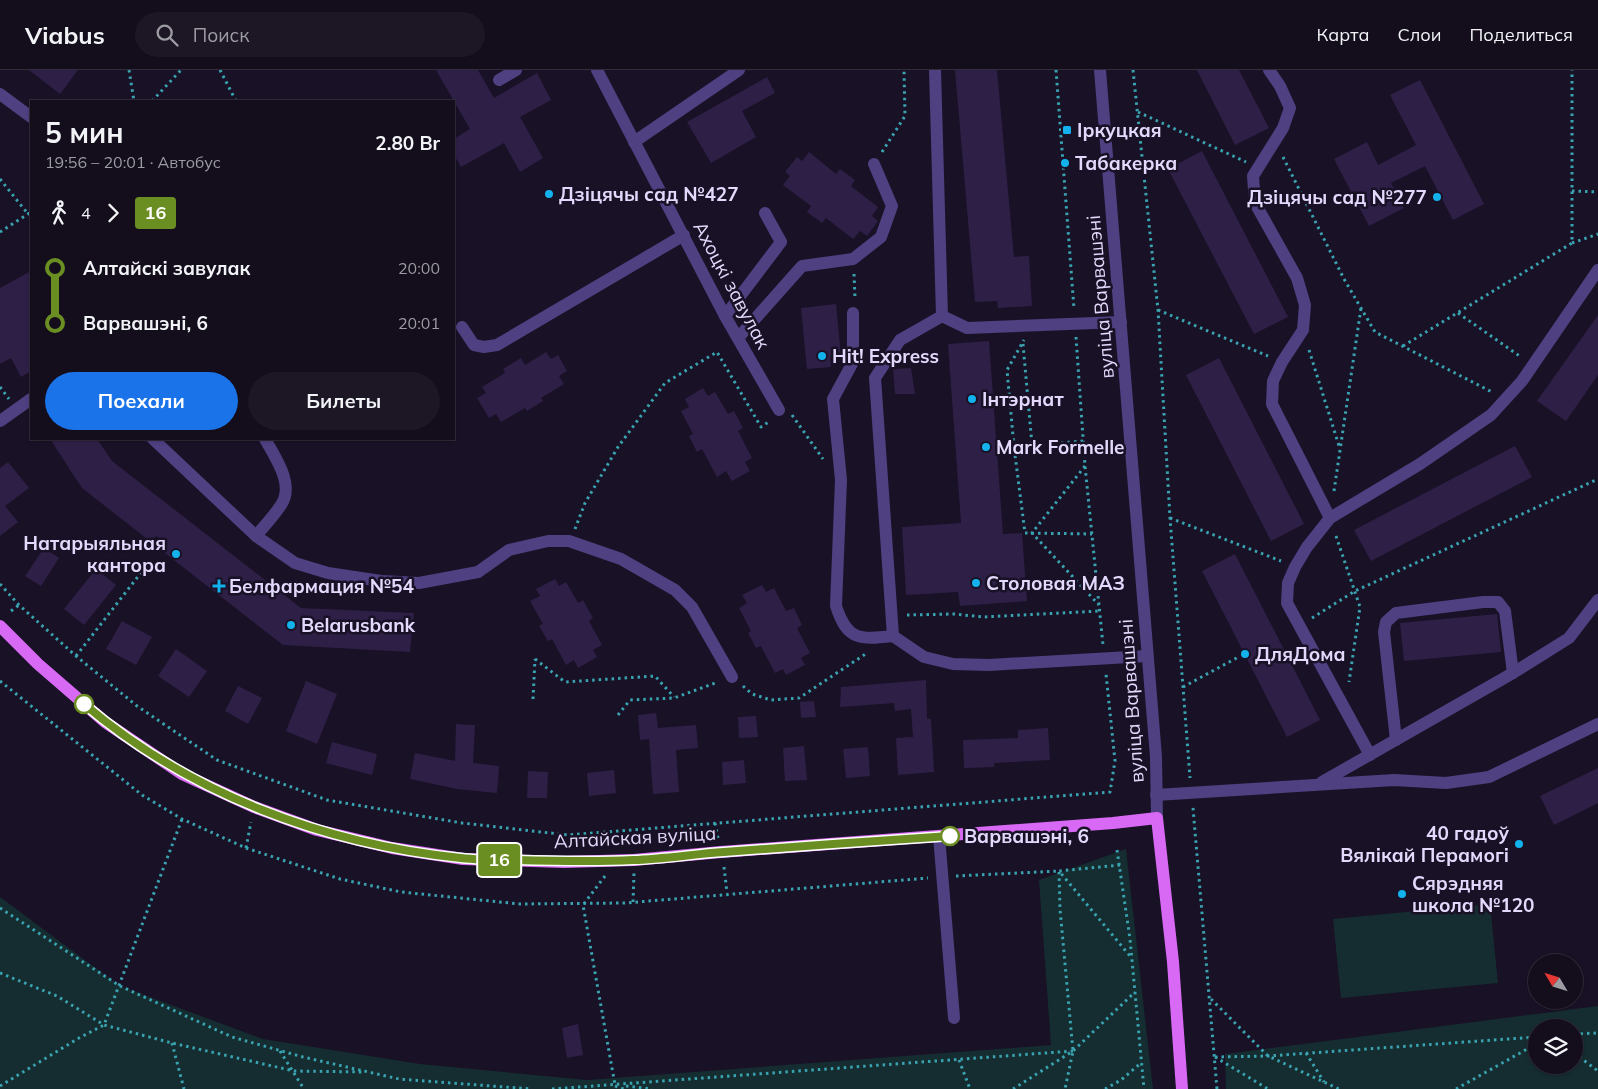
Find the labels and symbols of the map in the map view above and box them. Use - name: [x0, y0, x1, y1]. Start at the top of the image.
- place label: Іркуцкая: [1077, 118, 1162, 142]
- marker: Іркуцкая: [1061, 124, 1073, 136]
- place label: Табакерка: [1075, 151, 1177, 175]
- marker: Табакерка: [1059, 157, 1071, 169]
- place label: Дзіцячы сад №427: [559, 182, 739, 206]
- place label: Дзіцячы сад №277: [1247, 185, 1427, 209]
- marker: Дзіцячы сад №427: [543, 188, 555, 200]
- marker: Дзіцячы сад №277: [1431, 191, 1443, 203]
- street label: вуліца Варвашэні: [1081, 214, 1119, 380]
- street label: Ахоцкі завулак: [688, 217, 776, 353]
- place label: Hit! Express: [832, 344, 939, 368]
- marker: Hit! Express: [816, 350, 828, 362]
- place label: Інтэрнат: [982, 387, 1064, 411]
- marker: Інтэрнат: [966, 393, 978, 405]
- place label: Mark Formelle: [996, 435, 1125, 459]
- marker: Mark Formelle: [980, 441, 992, 453]
- place label: Натарыяльная кантора: [23, 531, 166, 577]
- marker: Натарыяльная кантора: [170, 548, 182, 560]
- place label: Столовая МАЗ: [986, 571, 1125, 595]
- place label: Белфармация №54: [229, 574, 414, 598]
- marker: Столовая МАЗ: [970, 577, 982, 589]
- marker: Белфармация №54: [213, 580, 225, 592]
- place label: Belarusbank: [301, 613, 416, 637]
- street label: вуліца Варвашэні: [1113, 618, 1149, 784]
- marker: Belarusbank: [285, 619, 297, 631]
- place label: ДляДома: [1255, 642, 1345, 666]
- marker: ДляДома: [1239, 648, 1251, 660]
- unlabelled marker: [74, 694, 94, 714]
- street label: Алтайская вуліца: [553, 821, 717, 853]
- place label: 40 гадоў Вялікай Перамогі: [1340, 821, 1509, 867]
- place label: Варвашэні, 6: [964, 824, 1089, 848]
- marker: Варвашэні, 6: [940, 826, 960, 846]
- marker: 40 гадоў Вялікай Перамогі: [1513, 838, 1525, 850]
- line badge: 16: [476, 844, 522, 876]
- place label: Сярэдняя школа №120: [1412, 871, 1535, 917]
- marker: Сярэдняя школа №120: [1396, 888, 1408, 900]
- north arrow: [1528, 954, 1582, 1009]

